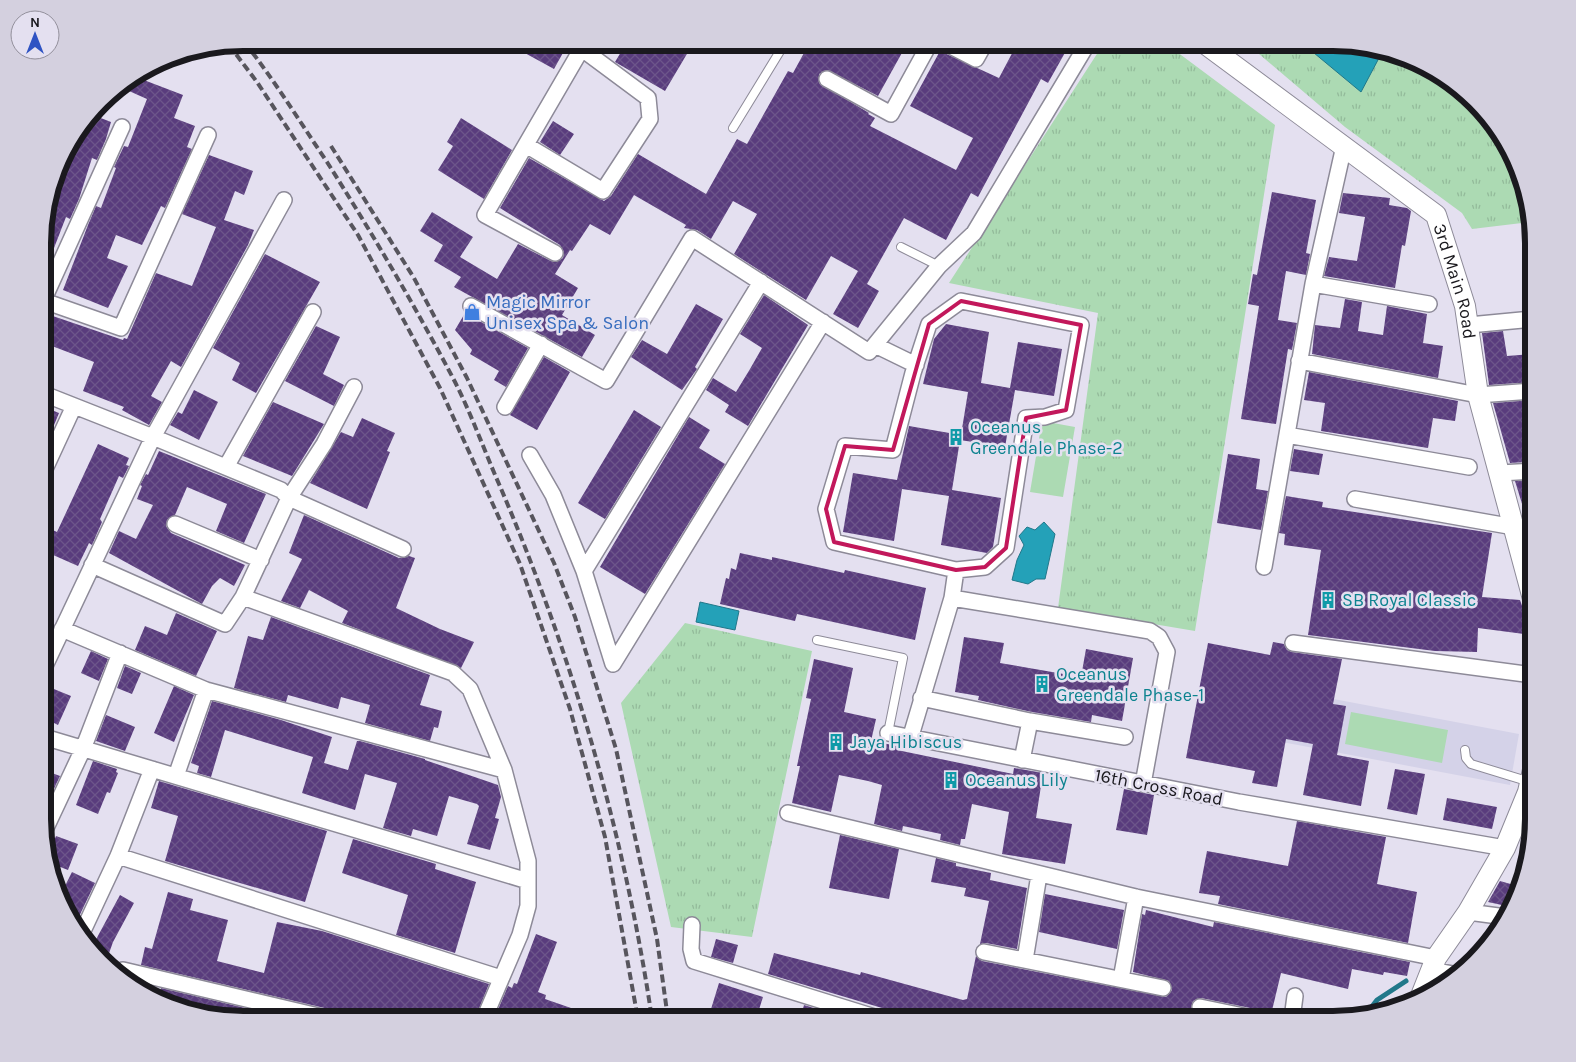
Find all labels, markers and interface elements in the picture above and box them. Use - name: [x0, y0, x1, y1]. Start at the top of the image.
- north arrow: [10, 10, 60, 60]
- text: N: [30, 14, 40, 31]
- street label: 3rd Main Road: [1428, 221, 1481, 341]
- place label: Magic Mirror Unisex Spa & Salon: [486, 291, 649, 334]
- shop icon: Magic Mirror Unisex Spa & Salon: [462, 302, 482, 322]
- place label: Oceanus Greendale Phase-2: [970, 416, 1123, 459]
- building icon: Oceanus Greendale Phase-2: [946, 427, 966, 447]
- place label: SB Royal Classic: [1342, 589, 1476, 611]
- building icon: SB Royal Classic: [1318, 590, 1338, 610]
- place label: Oceanus Greendale Phase-1: [1056, 663, 1204, 706]
- building icon: Oceanus Greendale Phase-1: [1032, 674, 1052, 694]
- place label: Jaya Hibiscus: [850, 731, 962, 753]
- building icon: Jaya Hibiscus: [826, 732, 846, 752]
- street label: 16th Cross Road: [1093, 764, 1225, 810]
- place label: Oceanus Lily: [965, 769, 1068, 791]
- building icon: Oceanus Lily: [941, 770, 961, 790]

